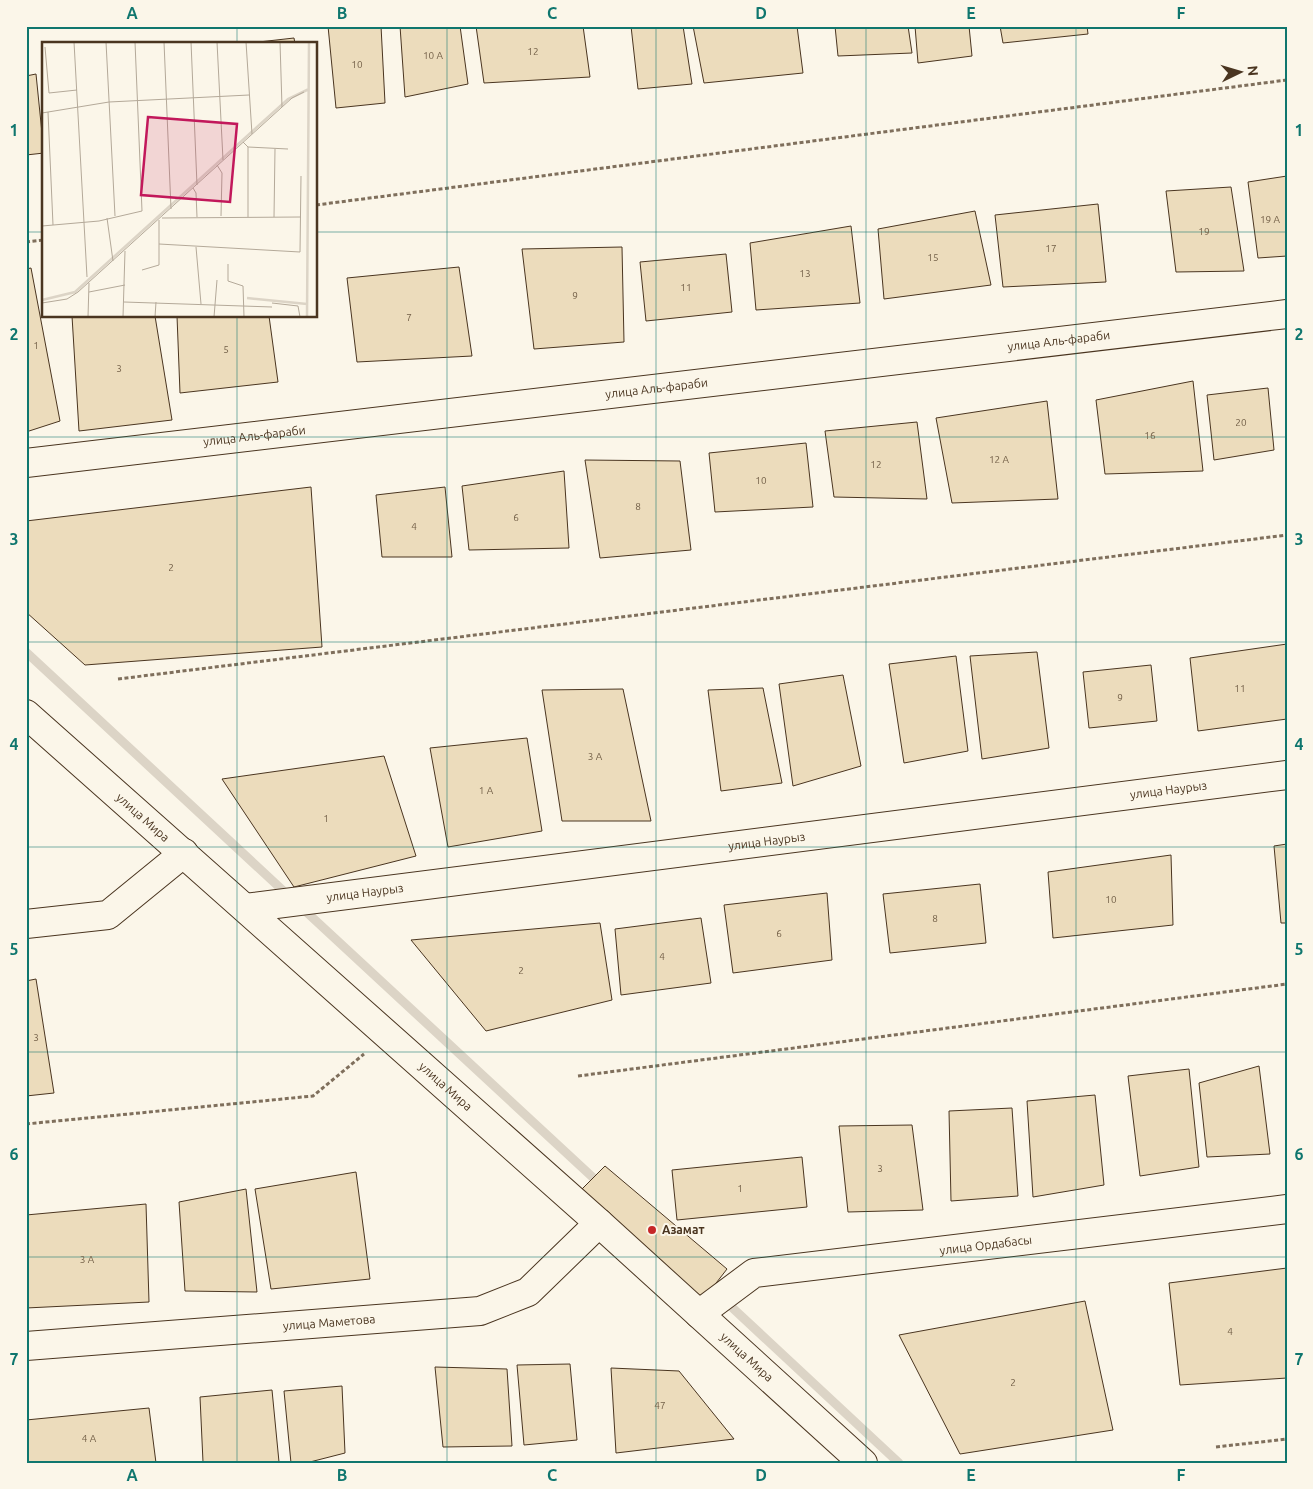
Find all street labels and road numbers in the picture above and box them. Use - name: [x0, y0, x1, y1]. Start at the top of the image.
- street label: улица Аль-фараби: [1007, 328, 1111, 353]
- street label: улица Аль-фараби: [605, 375, 709, 400]
- street label: улица Аль-фараби: [202, 423, 306, 448]
- street label: улица Наурыз: [1129, 778, 1208, 801]
- street label: улица Мира: [114, 790, 172, 844]
- street label: улица Наурыз: [727, 830, 806, 852]
- street label: улица Наурыз: [326, 881, 405, 904]
- street label: улица Мира: [417, 1059, 475, 1113]
- street label: улица Ордабасы: [939, 1233, 1033, 1257]
- street label: улица Маметова: [282, 1312, 376, 1332]
- street label: улица Мира: [718, 1330, 776, 1384]

